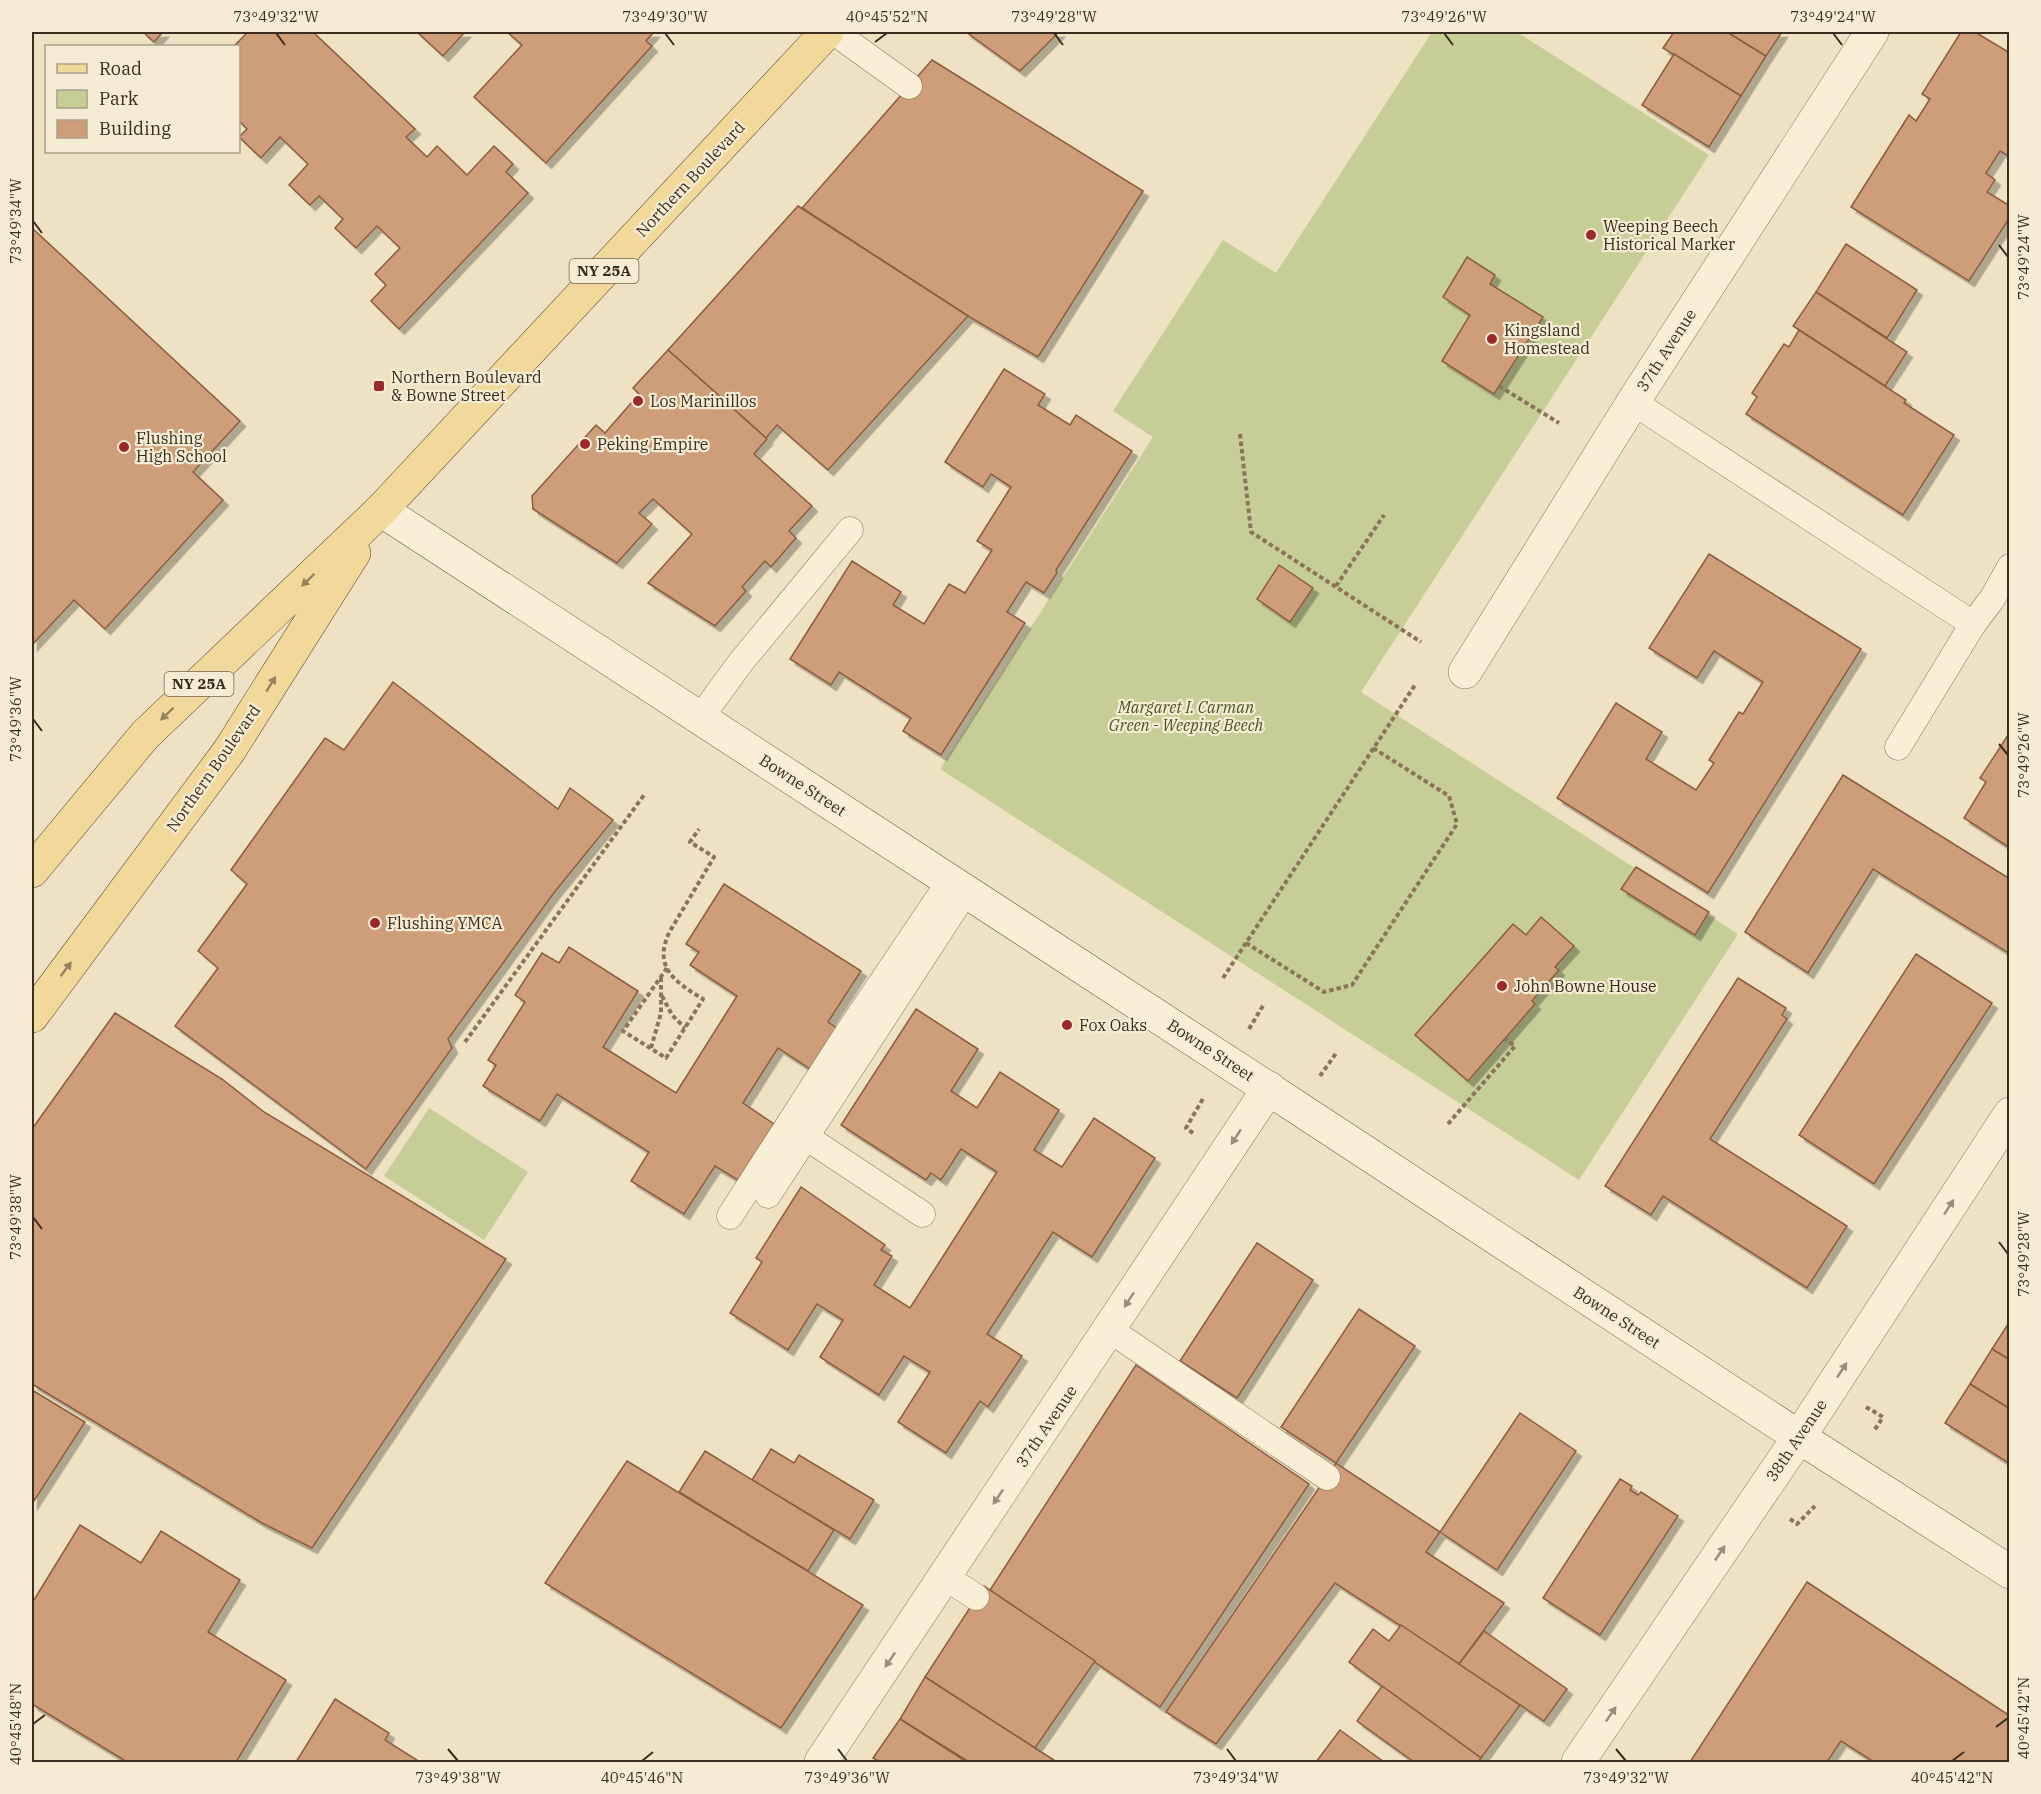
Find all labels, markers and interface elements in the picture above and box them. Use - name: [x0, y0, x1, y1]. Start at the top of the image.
- text: 73°49'32"W: [233, 7, 319, 26]
- text: 73°49'30"W: [622, 7, 708, 26]
- text: 40°45'52"N: [846, 7, 928, 26]
- text: 73°49'28"W: [1011, 7, 1097, 26]
- text: 73°49'26"W: [1401, 7, 1487, 26]
- text: 73°49'24"W: [1790, 7, 1876, 26]
- legend: [45, 45, 240, 153]
- text: Road: [99, 57, 142, 80]
- text: Park: [99, 87, 139, 110]
- text: Building: [99, 117, 171, 140]
- street label: Northern Boulevard: [631, 117, 749, 241]
- text: 73°49'34"W: [6, 178, 25, 264]
- text: 73°49'24"W: [2014, 214, 2033, 300]
- place label: Weeping Beech Historical Marker: [1603, 216, 1735, 254]
- marker: Weeping Beech Historical Marker: [1584, 228, 1598, 242]
- road number: NY 25A: [570, 259, 638, 283]
- street label: 37th Avenue: [1632, 305, 1700, 395]
- place label: Kingsland Homestead: [1504, 320, 1590, 358]
- marker: Kingsland Homestead: [1485, 332, 1499, 346]
- place label: Northern Boulevard & Bowne Street: [391, 367, 542, 405]
- marker: Northern Boulevard & Bowne Street: [372, 379, 386, 393]
- place label: Los Marinillos: [650, 391, 757, 411]
- marker: Los Marinillos: [631, 394, 645, 408]
- place label: Flushing High School: [136, 428, 227, 466]
- place label: Peking Empire: [597, 434, 708, 454]
- marker: Peking Empire: [578, 437, 592, 451]
- marker: Flushing High School: [117, 440, 131, 454]
- one-way arrow: [301, 572, 315, 586]
- road number: NY 25A: [164, 672, 234, 696]
- text: 73°49'36"W: [6, 676, 25, 762]
- one-way arrow: [265, 676, 276, 692]
- park label: Margaret I. Carman Green - Weeping Beech: [1109, 697, 1263, 735]
- street label: Northern Boulevard: [162, 700, 265, 835]
- one-way arrow: [160, 707, 174, 721]
- text: 73°49'26"W: [2014, 712, 2033, 798]
- street label: Bowne Street: [756, 750, 850, 821]
- place label: Flushing YMCA: [387, 913, 502, 933]
- marker: Flushing YMCA: [368, 916, 382, 930]
- one-way arrow: [60, 961, 72, 976]
- place label: John Bowne House: [1514, 976, 1657, 996]
- marker: John Bowne House: [1495, 979, 1509, 993]
- place label: Fox Oaks: [1079, 1015, 1147, 1035]
- street label: Bowne Street: [1164, 1015, 1258, 1086]
- marker: Fox Oaks: [1060, 1018, 1074, 1032]
- one-way arrow: [1231, 1129, 1242, 1145]
- text: 73°49'38"W: [6, 1174, 25, 1260]
- one-way arrow: [1943, 1199, 1954, 1215]
- text: 73°49'28"W: [2014, 1211, 2033, 1297]
- street label: Bowne Street: [1570, 1282, 1664, 1353]
- one-way arrow: [1124, 1292, 1135, 1308]
- one-way arrow: [1837, 1362, 1848, 1379]
- street label: 37th Avenue: [1011, 1381, 1081, 1471]
- street label: 38th Avenue: [1761, 1395, 1831, 1485]
- one-way arrow: [992, 1489, 1004, 1505]
- one-way arrow: [1715, 1544, 1726, 1561]
- one-way arrow: [884, 1651, 896, 1667]
- text: 40°45'42"N: [2014, 1677, 2033, 1759]
- text: 40°45'48"N: [6, 1683, 25, 1765]
- one-way arrow: [1605, 1707, 1617, 1723]
- text: 73°49'38"W: [415, 1768, 501, 1787]
- text: 40°45'46"N: [601, 1768, 683, 1787]
- text: 73°49'36"W: [804, 1768, 890, 1787]
- text: 73°49'34"W: [1193, 1768, 1279, 1787]
- text: 73°49'32"W: [1583, 1768, 1669, 1787]
- text: 40°45'42"N: [1911, 1768, 1993, 1787]

